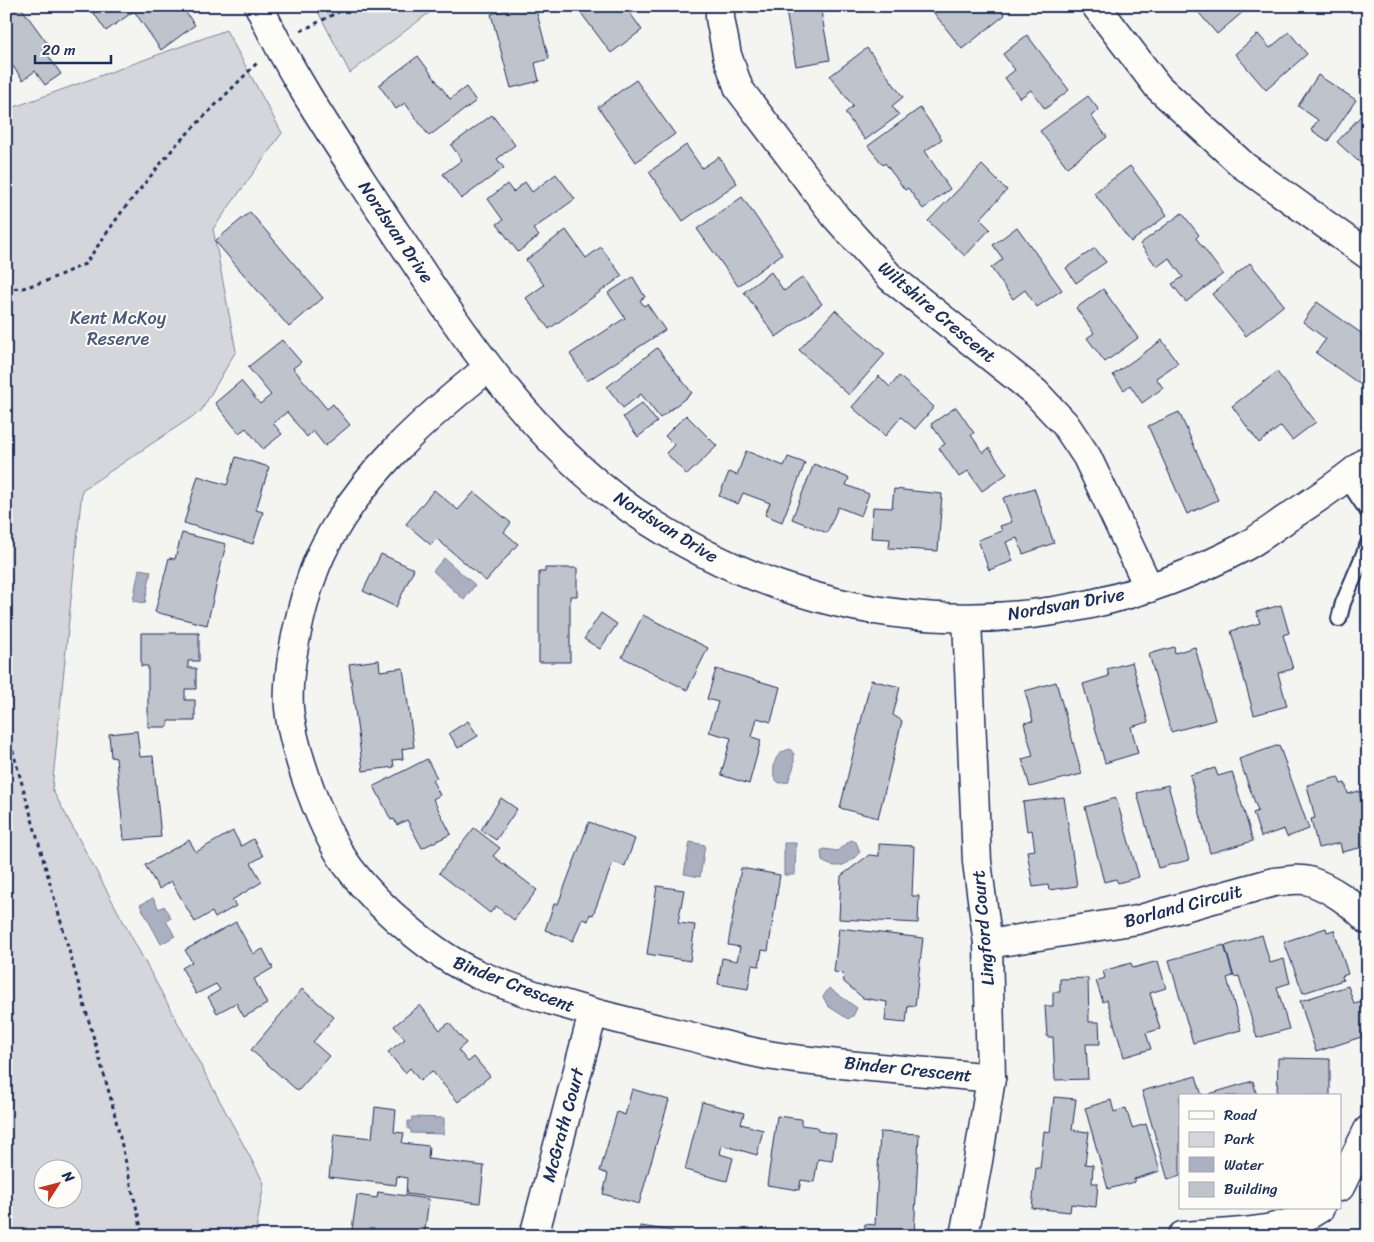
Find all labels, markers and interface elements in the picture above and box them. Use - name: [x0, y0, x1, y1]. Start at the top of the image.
- scale bar: [35, 32, 111, 64]
- text: 20 m: [42, 37, 76, 63]
- street label: Nordsvan Drive: [350, 174, 442, 290]
- street label: Wiltshire Crescent: [871, 253, 1003, 371]
- park label: Kent McKoy Reserve: [70, 302, 167, 355]
- street label: Nordsvan Drive: [607, 482, 725, 572]
- street label: Nordsvan Drive: [1005, 578, 1127, 630]
- street label: Lingford Court: [962, 869, 1004, 987]
- street label: Borland Circuit: [1120, 875, 1246, 937]
- street label: Binder Crescent: [448, 946, 580, 1022]
- street label: Binder Crescent: [843, 1046, 974, 1092]
- street label: McGrath Court: [532, 1064, 594, 1186]
- legend: [1179, 1094, 1342, 1210]
- text: Road: [1224, 1102, 1257, 1128]
- text: Park: [1224, 1126, 1255, 1152]
- text: Water: [1224, 1152, 1264, 1178]
- north arrow: [32, 1160, 82, 1210]
- text: N: [55, 1165, 81, 1188]
- text: Building: [1224, 1176, 1278, 1202]

